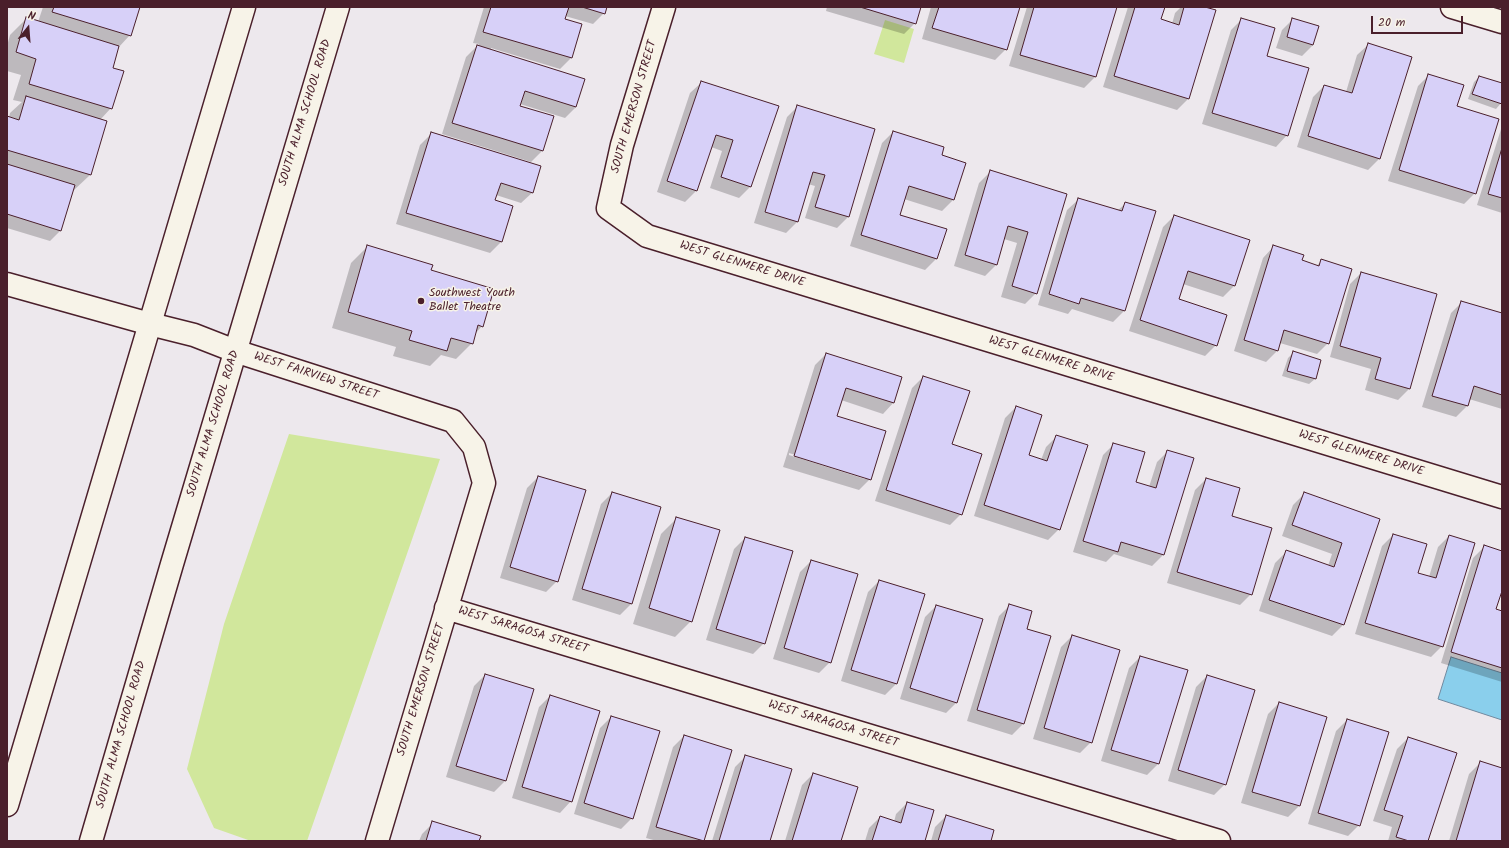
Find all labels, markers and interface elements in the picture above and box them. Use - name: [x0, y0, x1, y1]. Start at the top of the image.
- text: N: [26, 7, 37, 26]
- north arrow: [8, 8, 48, 48]
- scale bar: [1373, 8, 1465, 34]
- text: 20 m: [1378, 13, 1405, 32]
- street label: SOUTH ALMA SCHOOL ROAD: [277, 38, 335, 188]
- street label: SOUTH EMERSON STREET: [609, 39, 661, 175]
- street label: WEST GLENMERE DRIVE: [678, 239, 806, 291]
- place label: Southwest Youth Ballet Theatre: [429, 287, 515, 315]
- marker: Southwest Youth Ballet Theatre: [416, 296, 426, 306]
- street label: WEST GLENMERE DRIVE: [987, 334, 1115, 386]
- street label: SOUTH ALMA SCHOOL ROAD: [185, 349, 243, 499]
- street label: WEST FAIRVIEW STREET: [252, 350, 380, 404]
- street label: WEST GLENMERE DRIVE: [1297, 428, 1425, 480]
- street label: WEST SARAGOSA STREET: [456, 604, 590, 658]
- street label: SOUTH EMERSON STREET: [395, 622, 449, 758]
- street label: SOUTH ALMA SCHOOL ROAD: [94, 660, 150, 810]
- street label: WEST SARAGOSA STREET: [766, 698, 900, 752]

